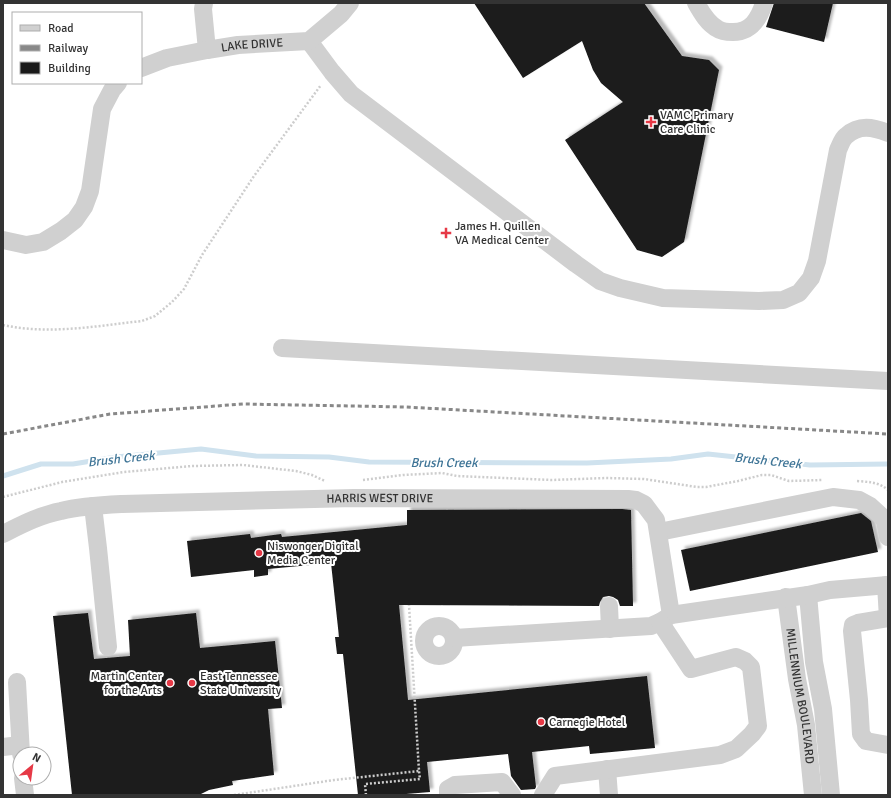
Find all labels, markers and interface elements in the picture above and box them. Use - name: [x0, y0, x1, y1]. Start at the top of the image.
- legend: [12, 12, 142, 84]
- text: Road: [48, 21, 74, 36]
- street label: LAKE DRIVE: [220, 35, 284, 56]
- text: Railway: [48, 41, 88, 56]
- text: Building: [48, 61, 91, 76]
- place label: VAMC Primary Care Clinic: [660, 108, 734, 137]
- marker: VAMC Primary Care Clinic: [645, 116, 657, 128]
- place label: James H. Quillen VA Medical Center: [455, 219, 549, 248]
- marker: James H. Quillen VA Medical Center: [440, 227, 452, 239]
- water label: Brush Creek: [87, 447, 157, 470]
- water label: Brush Creek: [734, 450, 804, 473]
- water label: Brush Creek: [410, 455, 479, 471]
- street label: HARRIS WEST DRIVE: [326, 491, 434, 507]
- place label: Niswonger Digital Media Center: [267, 539, 359, 568]
- marker: Niswonger Digital Media Center: [254, 548, 264, 558]
- street label: MILLENNIUM BOULEVARD: [782, 627, 817, 765]
- place label: Martin Center for the Arts: [91, 669, 163, 698]
- place label: East Tennessee State University: [200, 669, 282, 698]
- marker: Martin Center for the Arts: [165, 678, 175, 688]
- marker: East Tennessee State University: [187, 678, 197, 688]
- place label: Carnegie Hotel: [549, 715, 626, 730]
- marker: Carnegie Hotel: [536, 717, 546, 727]
- north arrow: [12, 746, 52, 786]
- text: N: [30, 750, 43, 765]

